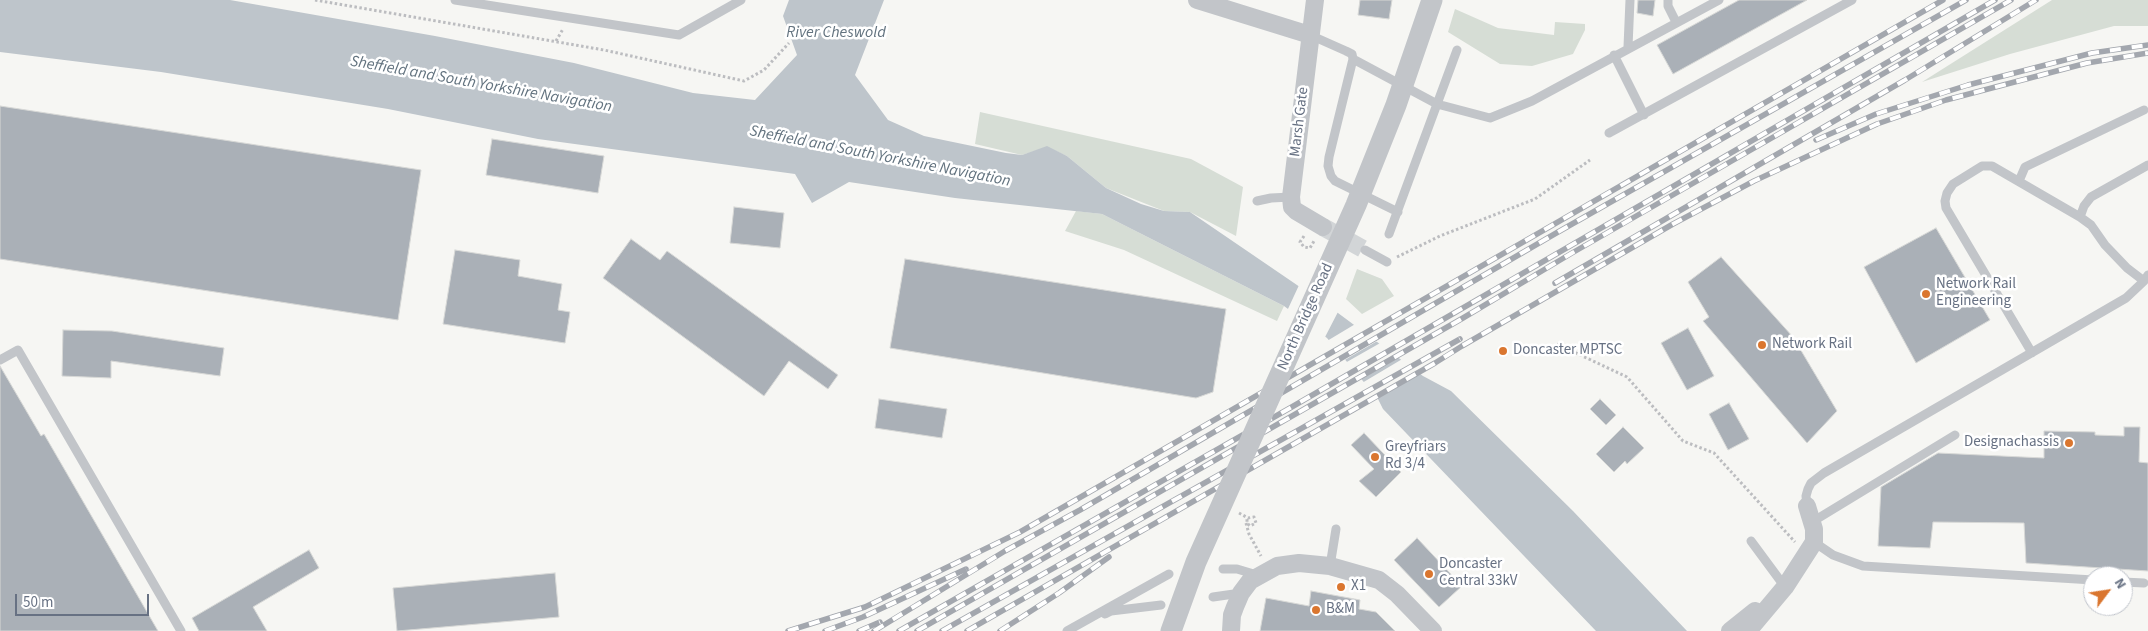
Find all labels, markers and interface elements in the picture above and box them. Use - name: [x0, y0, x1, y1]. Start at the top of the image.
- water label: River Cheswold: [786, 23, 886, 43]
- water label: Sheffield and South Yorkshire Navigation: [349, 53, 613, 117]
- street label: Marsh Gate: [1287, 86, 1313, 158]
- water label: Sheffield and South Yorkshire Navigation: [748, 122, 1012, 192]
- street label: North Bridge Road: [1274, 261, 1338, 373]
- place label: Network Rail Engineering: [1936, 276, 2016, 311]
- marker: Network Rail Engineering: [1920, 288, 1932, 300]
- place label: Network Rail: [1772, 336, 1852, 354]
- marker: Network Rail: [1756, 339, 1768, 351]
- place label: Doncaster MPTSC: [1513, 342, 1622, 360]
- marker: Doncaster MPTSC: [1497, 345, 1509, 357]
- place label: Designachassis: [1964, 434, 2059, 452]
- marker: Designachassis: [2063, 437, 2075, 449]
- place label: Greyfriars Rd 3/4: [1385, 439, 1446, 474]
- marker: Greyfriars Rd 3/4: [1369, 451, 1381, 463]
- place label: Doncaster Central 33kV: [1439, 556, 1518, 591]
- north arrow: [2083, 566, 2133, 616]
- marker: Doncaster Central 33kV: [1423, 568, 1435, 580]
- text: N: [2109, 575, 2131, 593]
- place label: X1: [1351, 578, 1366, 596]
- marker: X1: [1335, 581, 1347, 593]
- scale bar: [18, 584, 151, 616]
- text: 50 m: [23, 592, 53, 613]
- place label: B&M: [1326, 601, 1355, 619]
- marker: B&M: [1310, 604, 1322, 616]

